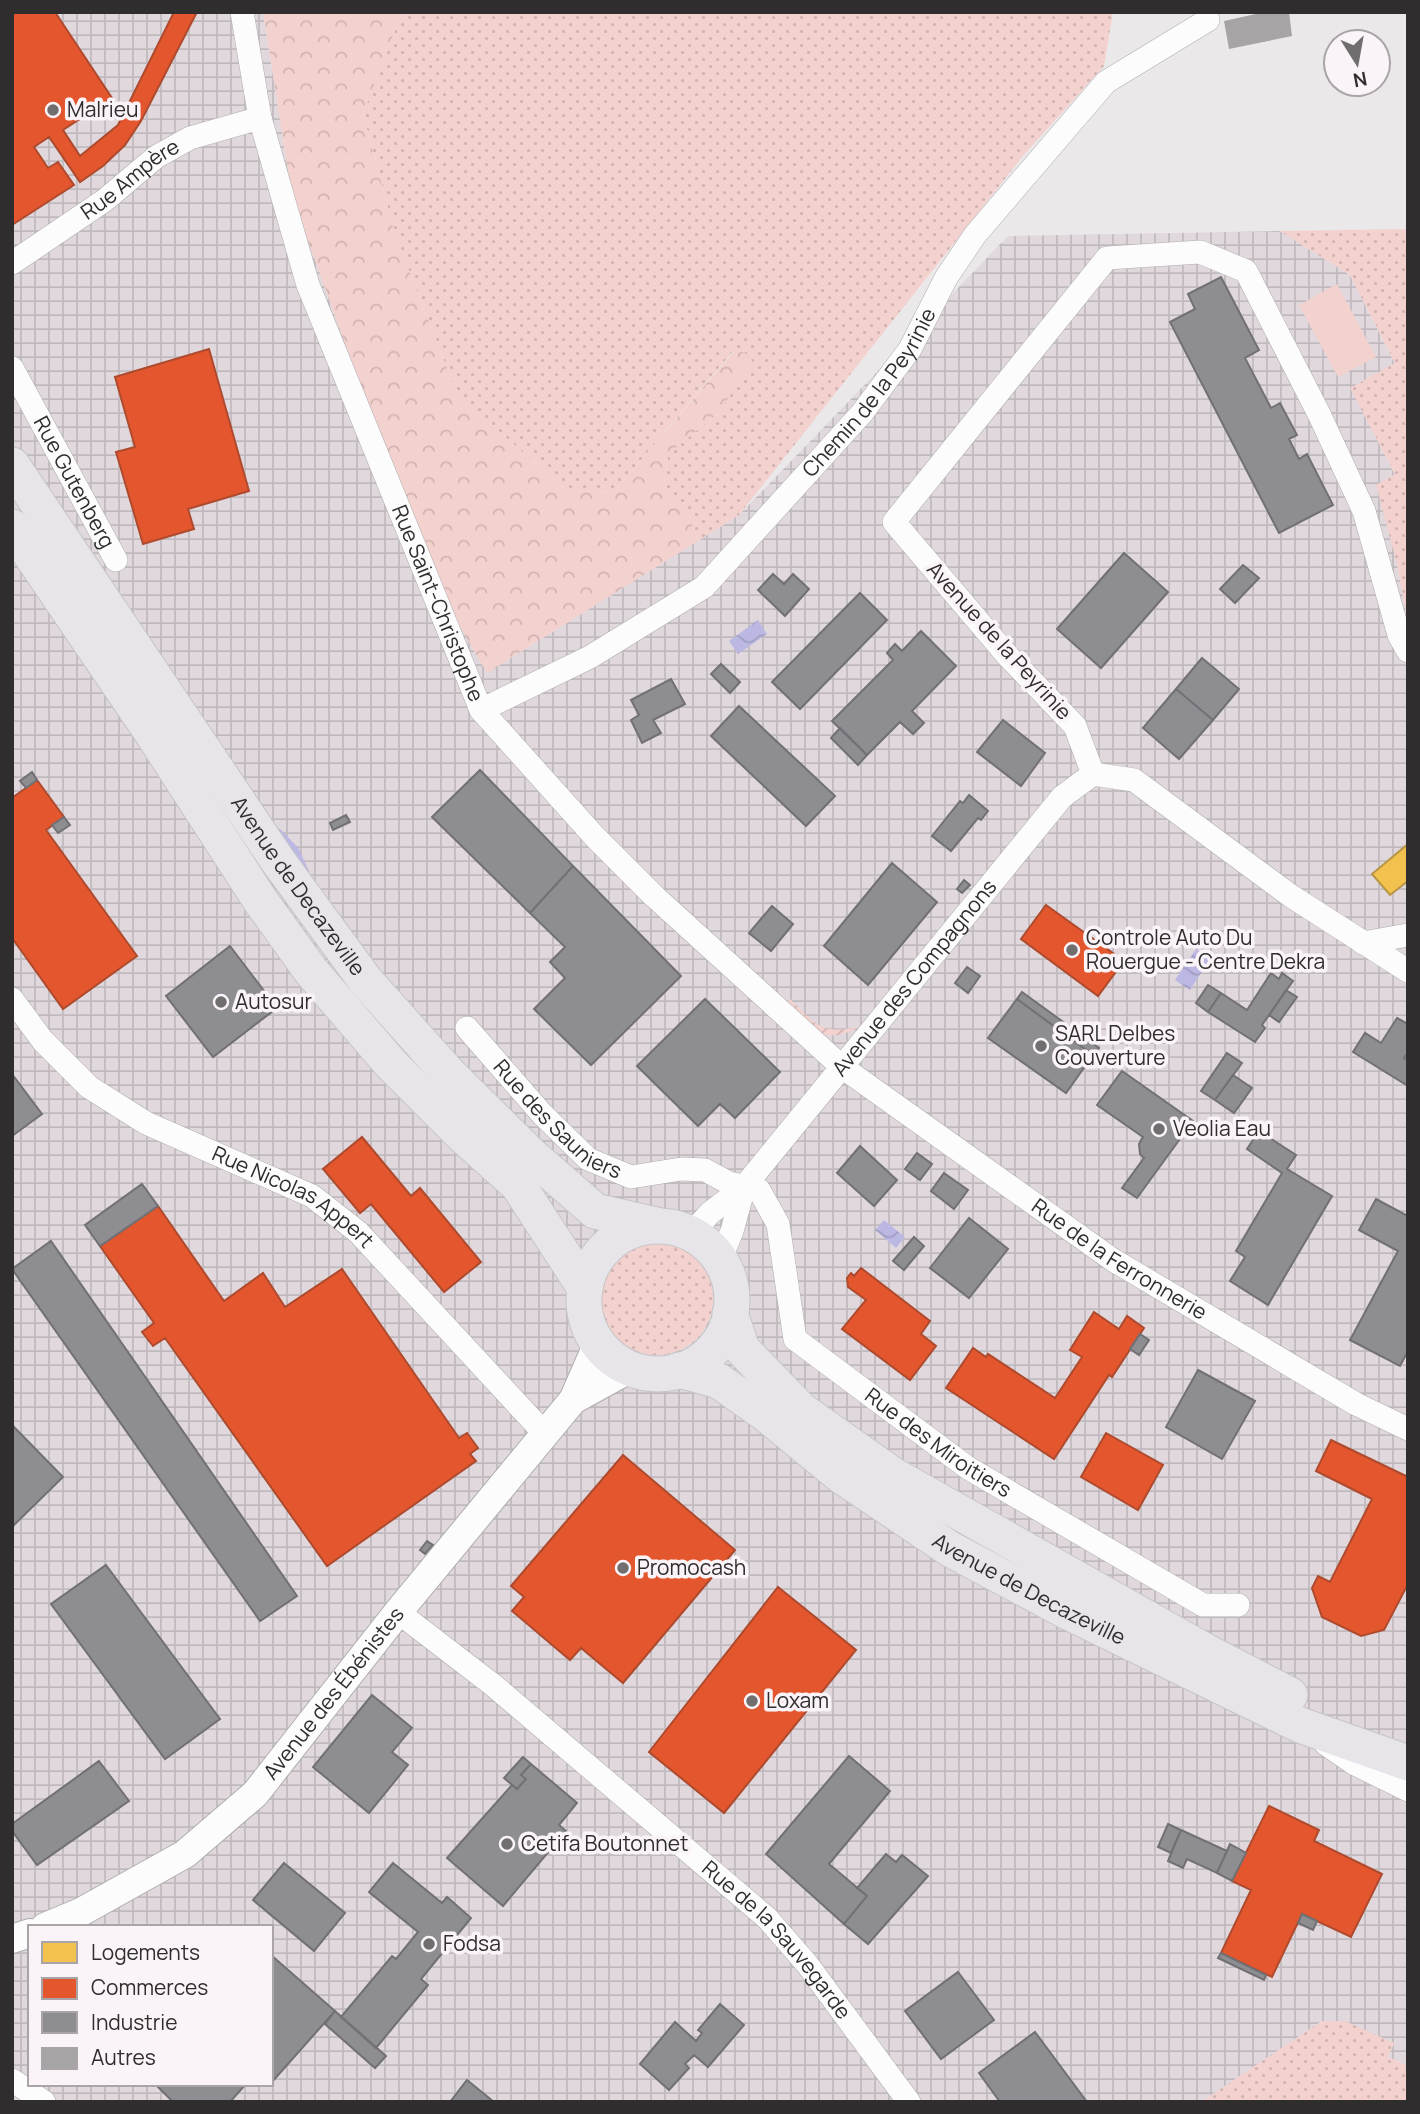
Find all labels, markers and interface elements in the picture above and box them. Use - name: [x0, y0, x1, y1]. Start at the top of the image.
- north arrow: [1322, 28, 1392, 98]
- text: N: [1351, 66, 1369, 94]
- place label: Malrieu: [67, 95, 138, 123]
- marker: Malrieu: [45, 102, 61, 118]
- street label: Rue Ampère: [75, 132, 184, 225]
- street label: Chemin de la Peyrinie: [796, 303, 942, 483]
- street label: Rue Gutenberg: [28, 411, 122, 553]
- street label: Rue Saint-Christophe: [386, 500, 491, 706]
- street label: Avenue de la Peyrinie: [921, 555, 1078, 725]
- street label: Avenue de Decazeville: [225, 790, 372, 981]
- street label: Avenue des Compagnons: [825, 873, 1002, 1081]
- place label: Controle Auto Du Rouergue - Centre Dekra: [1086, 923, 1325, 975]
- marker: Controle Auto Du Rouergue - Centre Dekra: [1064, 942, 1080, 958]
- place label: Autosur: [235, 987, 313, 1015]
- marker: Autosur: [213, 994, 229, 1010]
- place label: SARL Delbes Couverture: [1055, 1019, 1175, 1071]
- marker: SARL Delbes Couverture: [1033, 1038, 1049, 1054]
- street label: Rue des Sauniers: [488, 1053, 626, 1185]
- place label: Veolia Eau: [1173, 1114, 1271, 1142]
- marker: Veolia Eau: [1151, 1121, 1167, 1137]
- street label: Rue Nicolas Appert: [208, 1139, 381, 1254]
- street label: Rue de la Ferronnerie: [1026, 1192, 1213, 1326]
- street label: Rue des Miroitiers: [860, 1381, 1017, 1503]
- street label: Avenue de Decazeville: [927, 1526, 1130, 1651]
- place label: Promocash: [637, 1553, 746, 1581]
- marker: Promocash: [615, 1560, 631, 1576]
- street label: Avenue des Ébénistes: [257, 1601, 410, 1785]
- place label: Loxam: [766, 1686, 829, 1714]
- marker: Loxam: [744, 1693, 760, 1709]
- place label: Cetifa Boutonnet: [521, 1829, 688, 1857]
- marker: Cetifa Boutonnet: [499, 1836, 515, 1852]
- street label: Rue de la Sauvegarde: [697, 1854, 858, 2024]
- legend: [28, 1925, 273, 2086]
- place label: Fodsa: [443, 1929, 501, 1957]
- marker: Fodsa: [421, 1936, 437, 1952]
- text: Logements: [91, 1938, 200, 1966]
- text: Commerces: [91, 1973, 208, 2001]
- text: Industrie: [91, 2008, 177, 2036]
- text: Autres: [91, 2043, 156, 2071]

